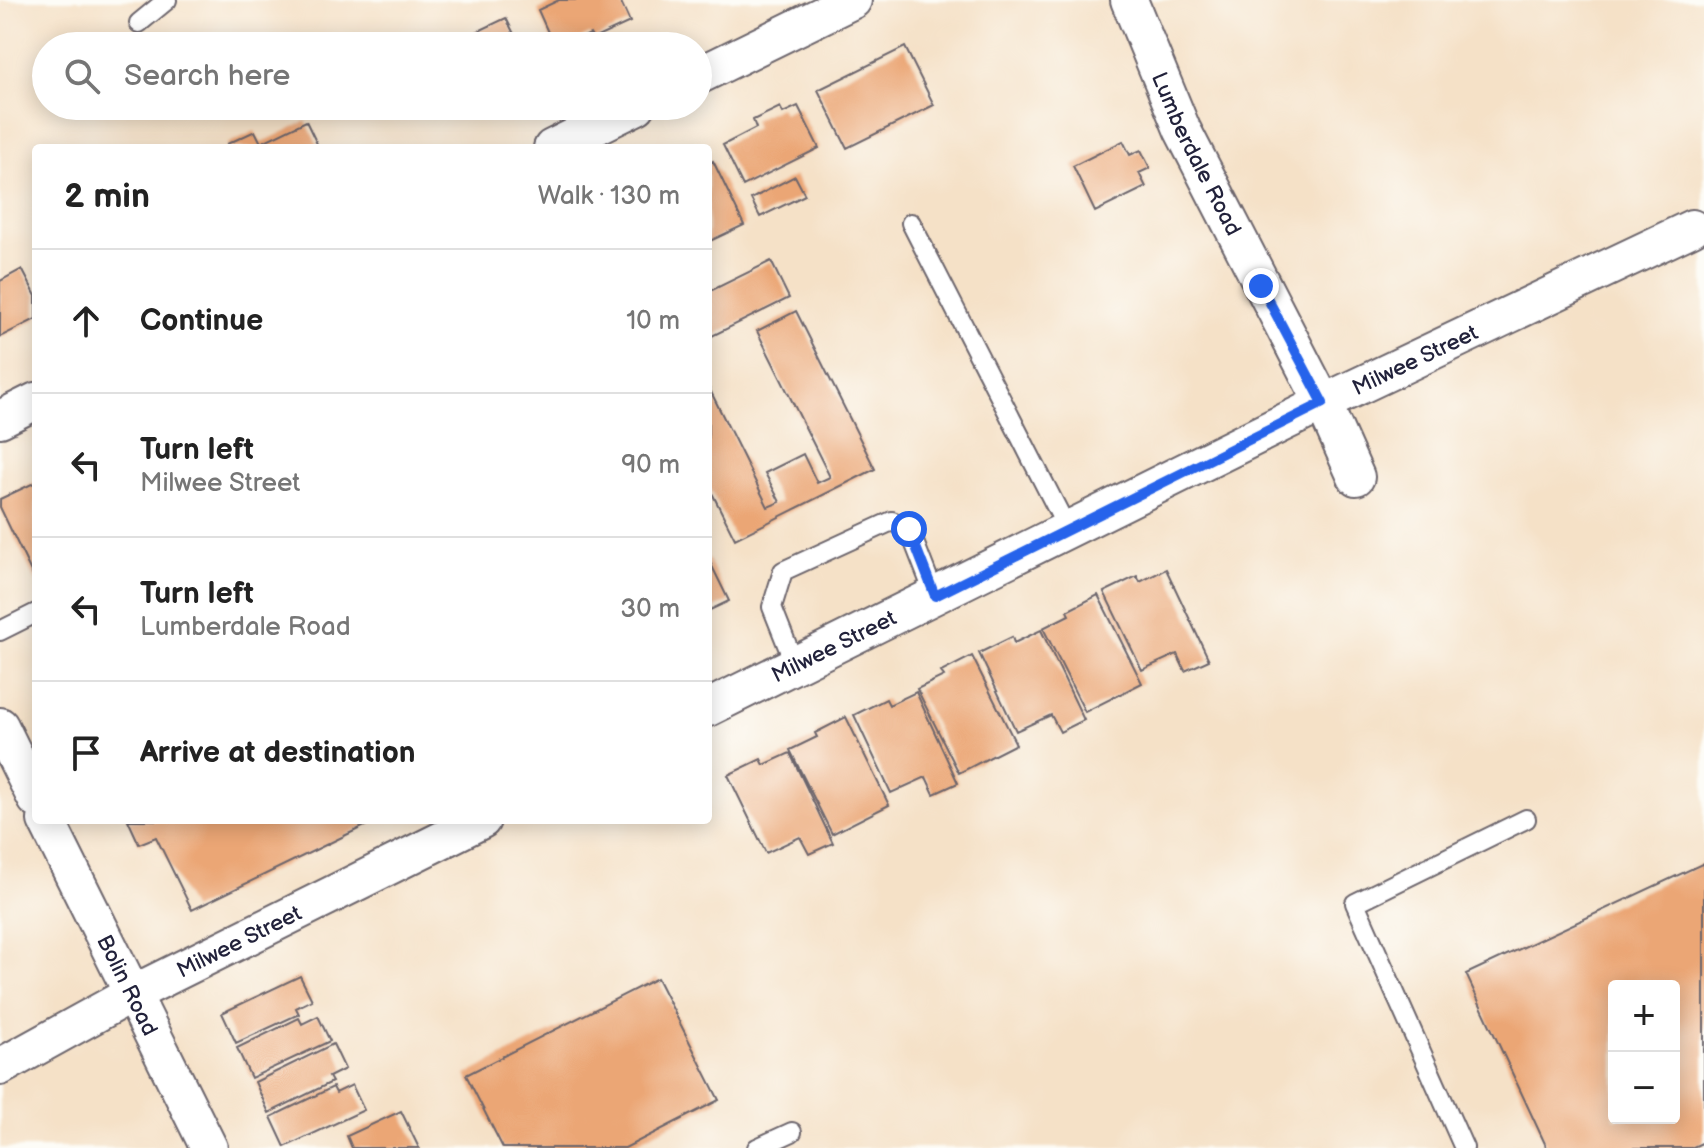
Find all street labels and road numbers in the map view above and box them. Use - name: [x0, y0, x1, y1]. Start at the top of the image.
- street label: Lumberdale Road: [1145, 68, 1247, 241]
- street label: Milwee Street: [1348, 319, 1483, 402]
- street label: Milwee Street: [767, 605, 901, 689]
- street label: Milwee Street: [173, 900, 306, 985]
- street label: Bolin Road: [90, 931, 163, 1040]

